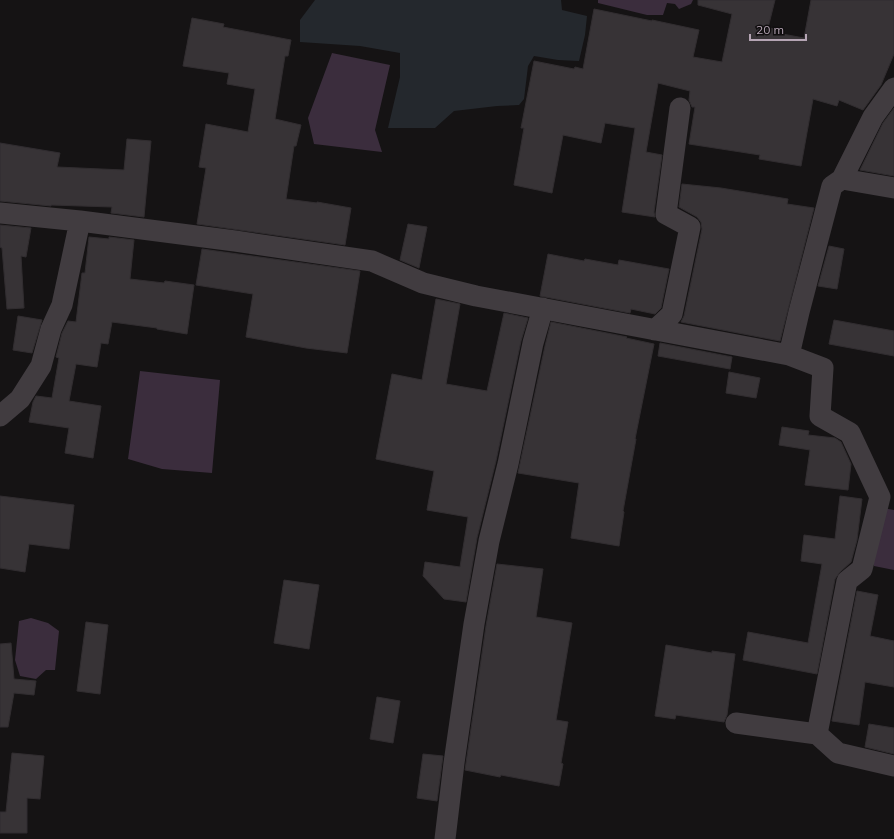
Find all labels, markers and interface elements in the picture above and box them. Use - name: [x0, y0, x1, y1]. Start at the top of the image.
- scale bar: [750, 16, 806, 42]
- text: 20 m: [756, 22, 784, 37]

